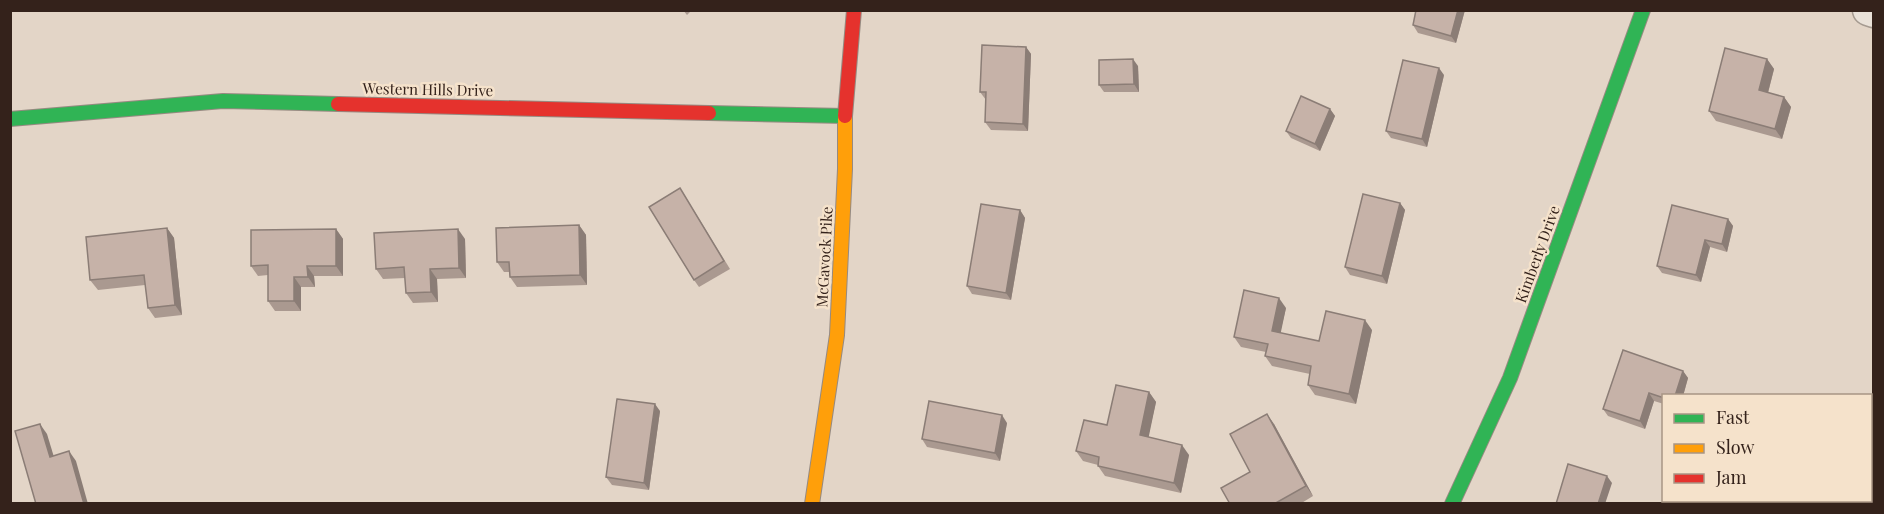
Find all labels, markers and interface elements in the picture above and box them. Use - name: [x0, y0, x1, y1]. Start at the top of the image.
- street label: Western Hills Drive: [362, 78, 493, 100]
- street label: Kimberly Drive: [1510, 203, 1564, 305]
- street label: McGavock Pike: [811, 206, 837, 308]
- legend: [1662, 394, 1872, 502]
- text: Fast: [1716, 405, 1750, 429]
- text: Slow: [1716, 435, 1754, 459]
- text: Jam: [1715, 465, 1746, 489]

